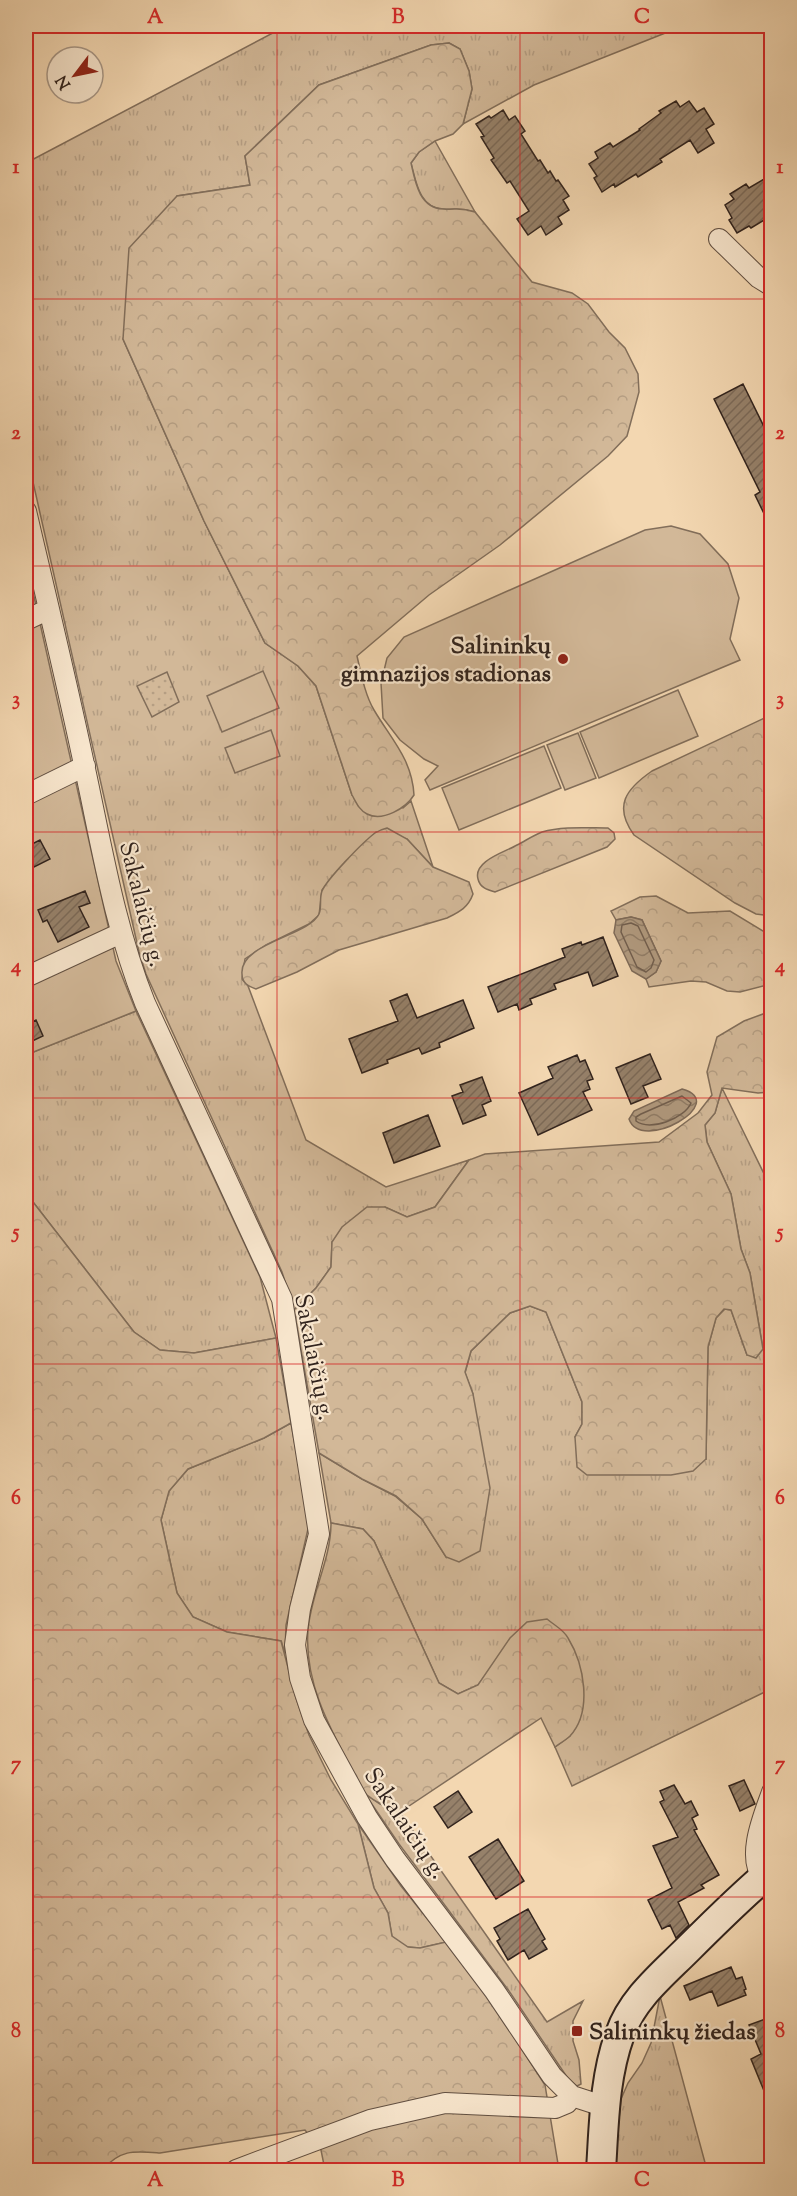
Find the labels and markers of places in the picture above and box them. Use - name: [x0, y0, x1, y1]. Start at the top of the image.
- place label: Salininkų gimnazijos stadionas: [341, 630, 551, 692]
- marker: Salininkų gimnazijos stadionas: [556, 652, 570, 666]
- place label: Salininkų žiedas: [589, 2016, 756, 2050]
- marker: Salininkų žiedas: [570, 2024, 584, 2038]

